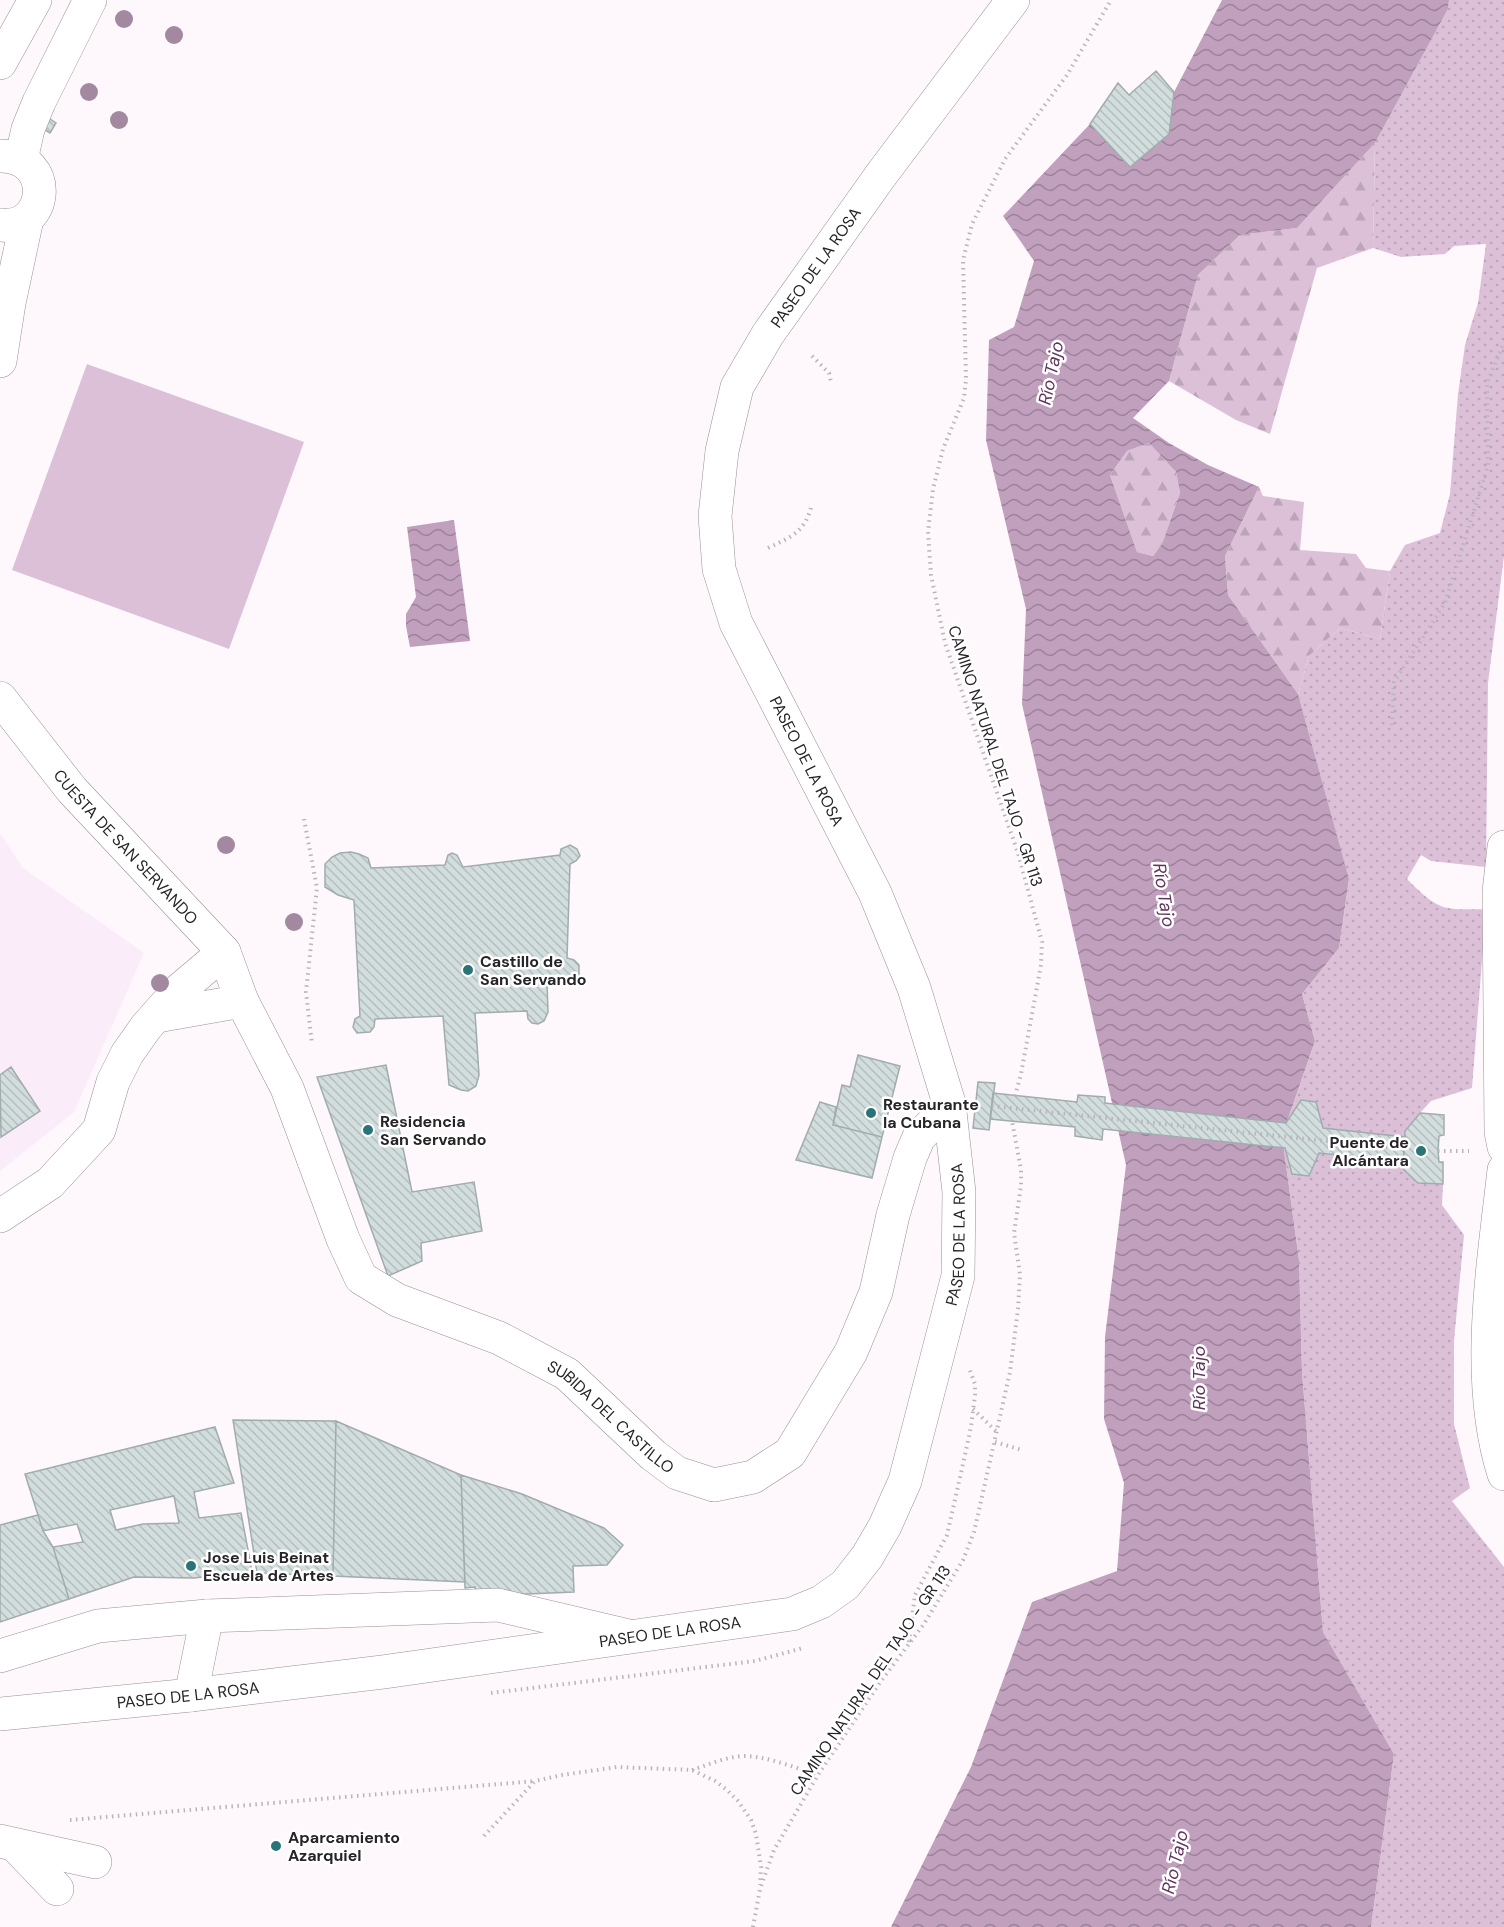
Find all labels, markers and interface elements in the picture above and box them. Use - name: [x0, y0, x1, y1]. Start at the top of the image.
- street label: PASEO DE LA ROSA: [766, 203, 866, 332]
- water label: Río Tajo: [1033, 339, 1069, 407]
- street label: CAMINO NATURAL DEL TAJO - GR 113: [943, 623, 1048, 889]
- street label: PASEO DE LA ROSA: [765, 693, 849, 830]
- street label: CUESTA DE SAN SERVANDO: [49, 765, 203, 929]
- water label: Río Tajo: [1147, 861, 1181, 929]
- place label: Castillo de San Servando: [480, 951, 587, 990]
- marker: Castillo de San Servando: [461, 963, 475, 977]
- place label: Restaurante la Cubana: [883, 1094, 979, 1133]
- marker: Restaurante la Cubana: [864, 1106, 878, 1120]
- place label: Residencia San Servando: [380, 1111, 487, 1150]
- marker: Residencia San Servando: [361, 1123, 375, 1137]
- place label: Puente de Alcántara: [1330, 1132, 1409, 1171]
- marker: Puente de Alcántara: [1414, 1144, 1428, 1158]
- street label: PASEO DE LA ROSA: [941, 1162, 970, 1308]
- water label: Río Tajo: [1187, 1346, 1211, 1410]
- street label: SUBIDA DEL CASTILLO: [544, 1356, 678, 1478]
- place label: Jose Luis Beinat Escuela de Artes: [203, 1547, 334, 1586]
- marker: Jose Luis Beinat Escuela de Artes: [184, 1559, 198, 1573]
- street label: CAMINO NATURAL DEL TAJO - GR 113: [785, 1561, 956, 1799]
- street label: PASEO DE LA ROSA: [598, 1611, 742, 1652]
- street label: PASEO DE LA ROSA: [116, 1677, 261, 1713]
- place label: Aparcamiento Azarquiel: [288, 1827, 400, 1866]
- water label: Río Tajo: [1156, 1828, 1194, 1896]
- marker: Aparcamiento Azarquiel: [269, 1839, 283, 1853]

